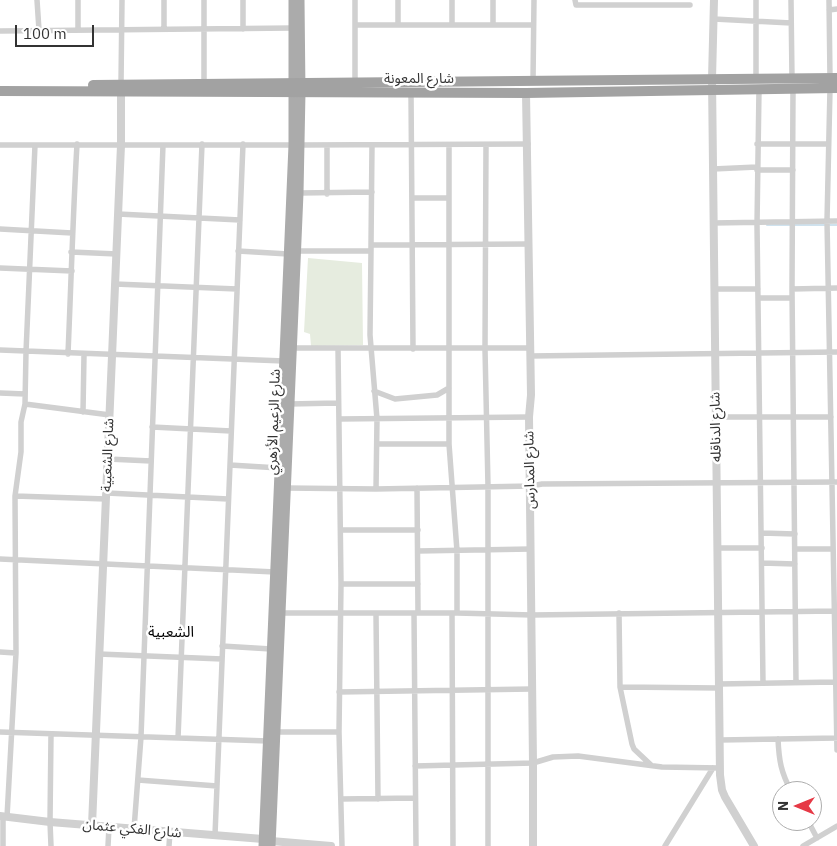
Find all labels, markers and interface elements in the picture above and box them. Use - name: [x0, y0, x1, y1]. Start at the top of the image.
- scale bar: [18, 15, 96, 47]
- text: 100 m: [23, 24, 67, 43]
- street label: شارع المعونة: [384, 71, 454, 87]
- street label: شارع الزعيم الأزهري: [264, 369, 284, 475]
- street label: شارع الدناقله: [707, 392, 725, 462]
- street label: شارع الشعبية: [98, 418, 118, 492]
- street label: شارع المدارس: [521, 431, 539, 509]
- district label: الشعبية: [148, 624, 194, 642]
- north arrow: [772, 781, 822, 831]
- text: N: [774, 801, 792, 811]
- street label: شارع الفكي عثمان: [82, 816, 182, 842]

